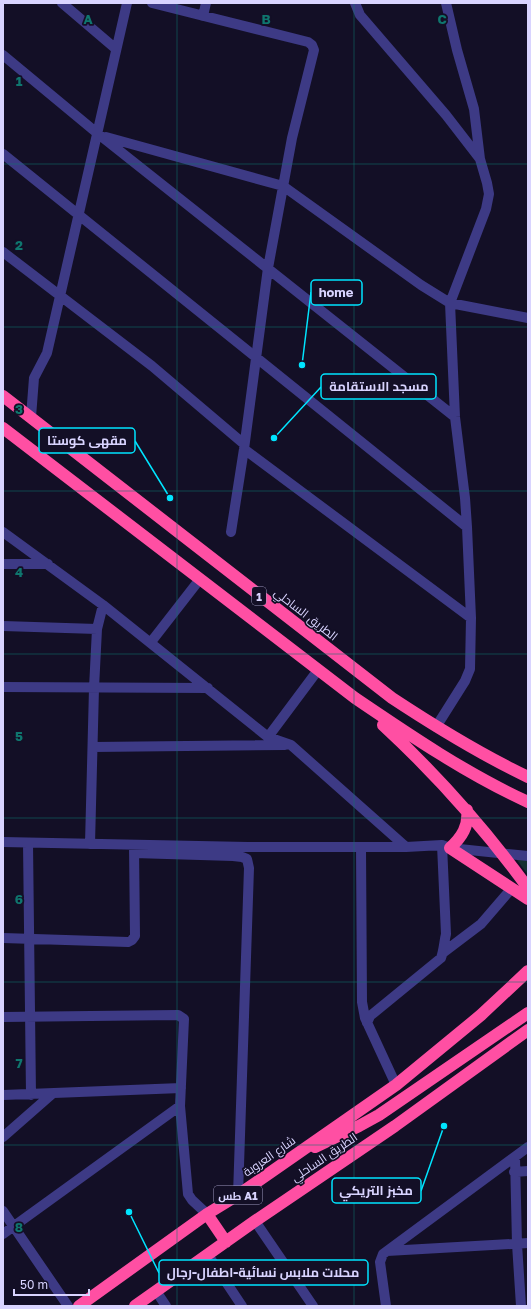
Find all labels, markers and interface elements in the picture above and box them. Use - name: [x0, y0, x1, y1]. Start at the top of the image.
- text: A: [83, 11, 93, 27]
- text: B: [261, 11, 271, 27]
- text: C: [437, 11, 447, 27]
- text: 1: [16, 73, 23, 89]
- text: 2: [15, 237, 23, 253]
- callout: home: [311, 280, 362, 305]
- text: home: [319, 284, 354, 300]
- callout: مسجد الاستقامة: [321, 374, 436, 399]
- text: مسجد الاستقامة: [329, 378, 429, 394]
- text: 3: [15, 401, 23, 417]
- callout: مقهى كوستا: [39, 428, 135, 453]
- text: مقهى كوستا: [47, 432, 127, 449]
- text: 4: [15, 564, 23, 580]
- street label: الطريق الساحلي: [269, 584, 341, 646]
- road number: 1: [252, 587, 266, 605]
- text: 5: [15, 728, 23, 744]
- text: 6: [15, 891, 23, 907]
- text: 7: [15, 1055, 23, 1071]
- street label: الطريق الساحلي: [288, 1129, 362, 1187]
- street label: شارع العروبة: [240, 1132, 299, 1180]
- callout: مخبز التريكي: [332, 1178, 421, 1203]
- text: مخبز التريكي: [339, 1182, 413, 1202]
- road number: طس A1: [214, 1186, 262, 1204]
- text: 8: [15, 1219, 23, 1235]
- callout: محلات ملابس نسائية-اطفال-رجال: [159, 1260, 368, 1285]
- text: محلات ملابس نسائية-اطفال-رجال: [167, 1264, 359, 1281]
- scale bar: [14, 1271, 89, 1297]
- text: 50 m: [20, 1277, 48, 1292]

